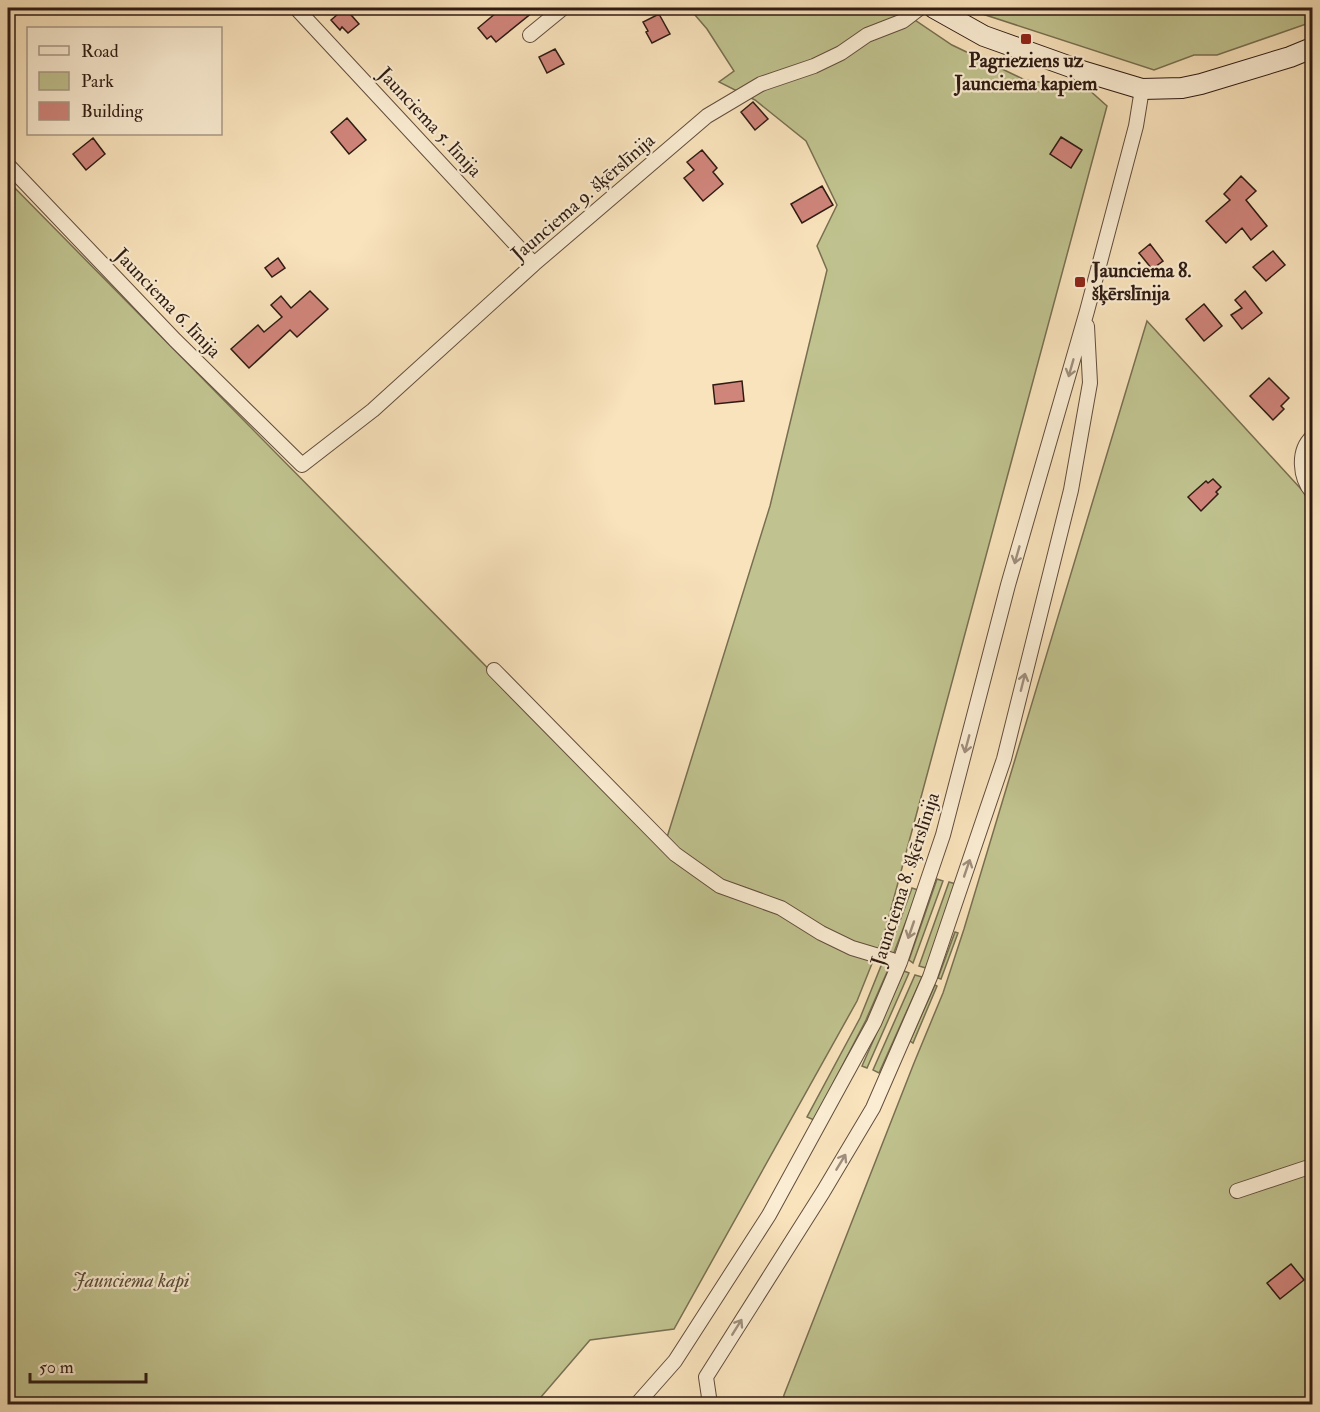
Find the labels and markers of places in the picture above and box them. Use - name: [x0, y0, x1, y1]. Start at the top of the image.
- marker: Pagrieziens uz Jaunciema kapiem: [1019, 32, 1033, 46]
- place label: Pagrieziens uz Jaunciema kapiem: [954, 48, 1098, 97]
- place label: Jaunciema 8. šķērslīnija: [1091, 258, 1191, 306]
- marker: Jaunciema 8. šķērslīnija: [1073, 275, 1087, 289]

